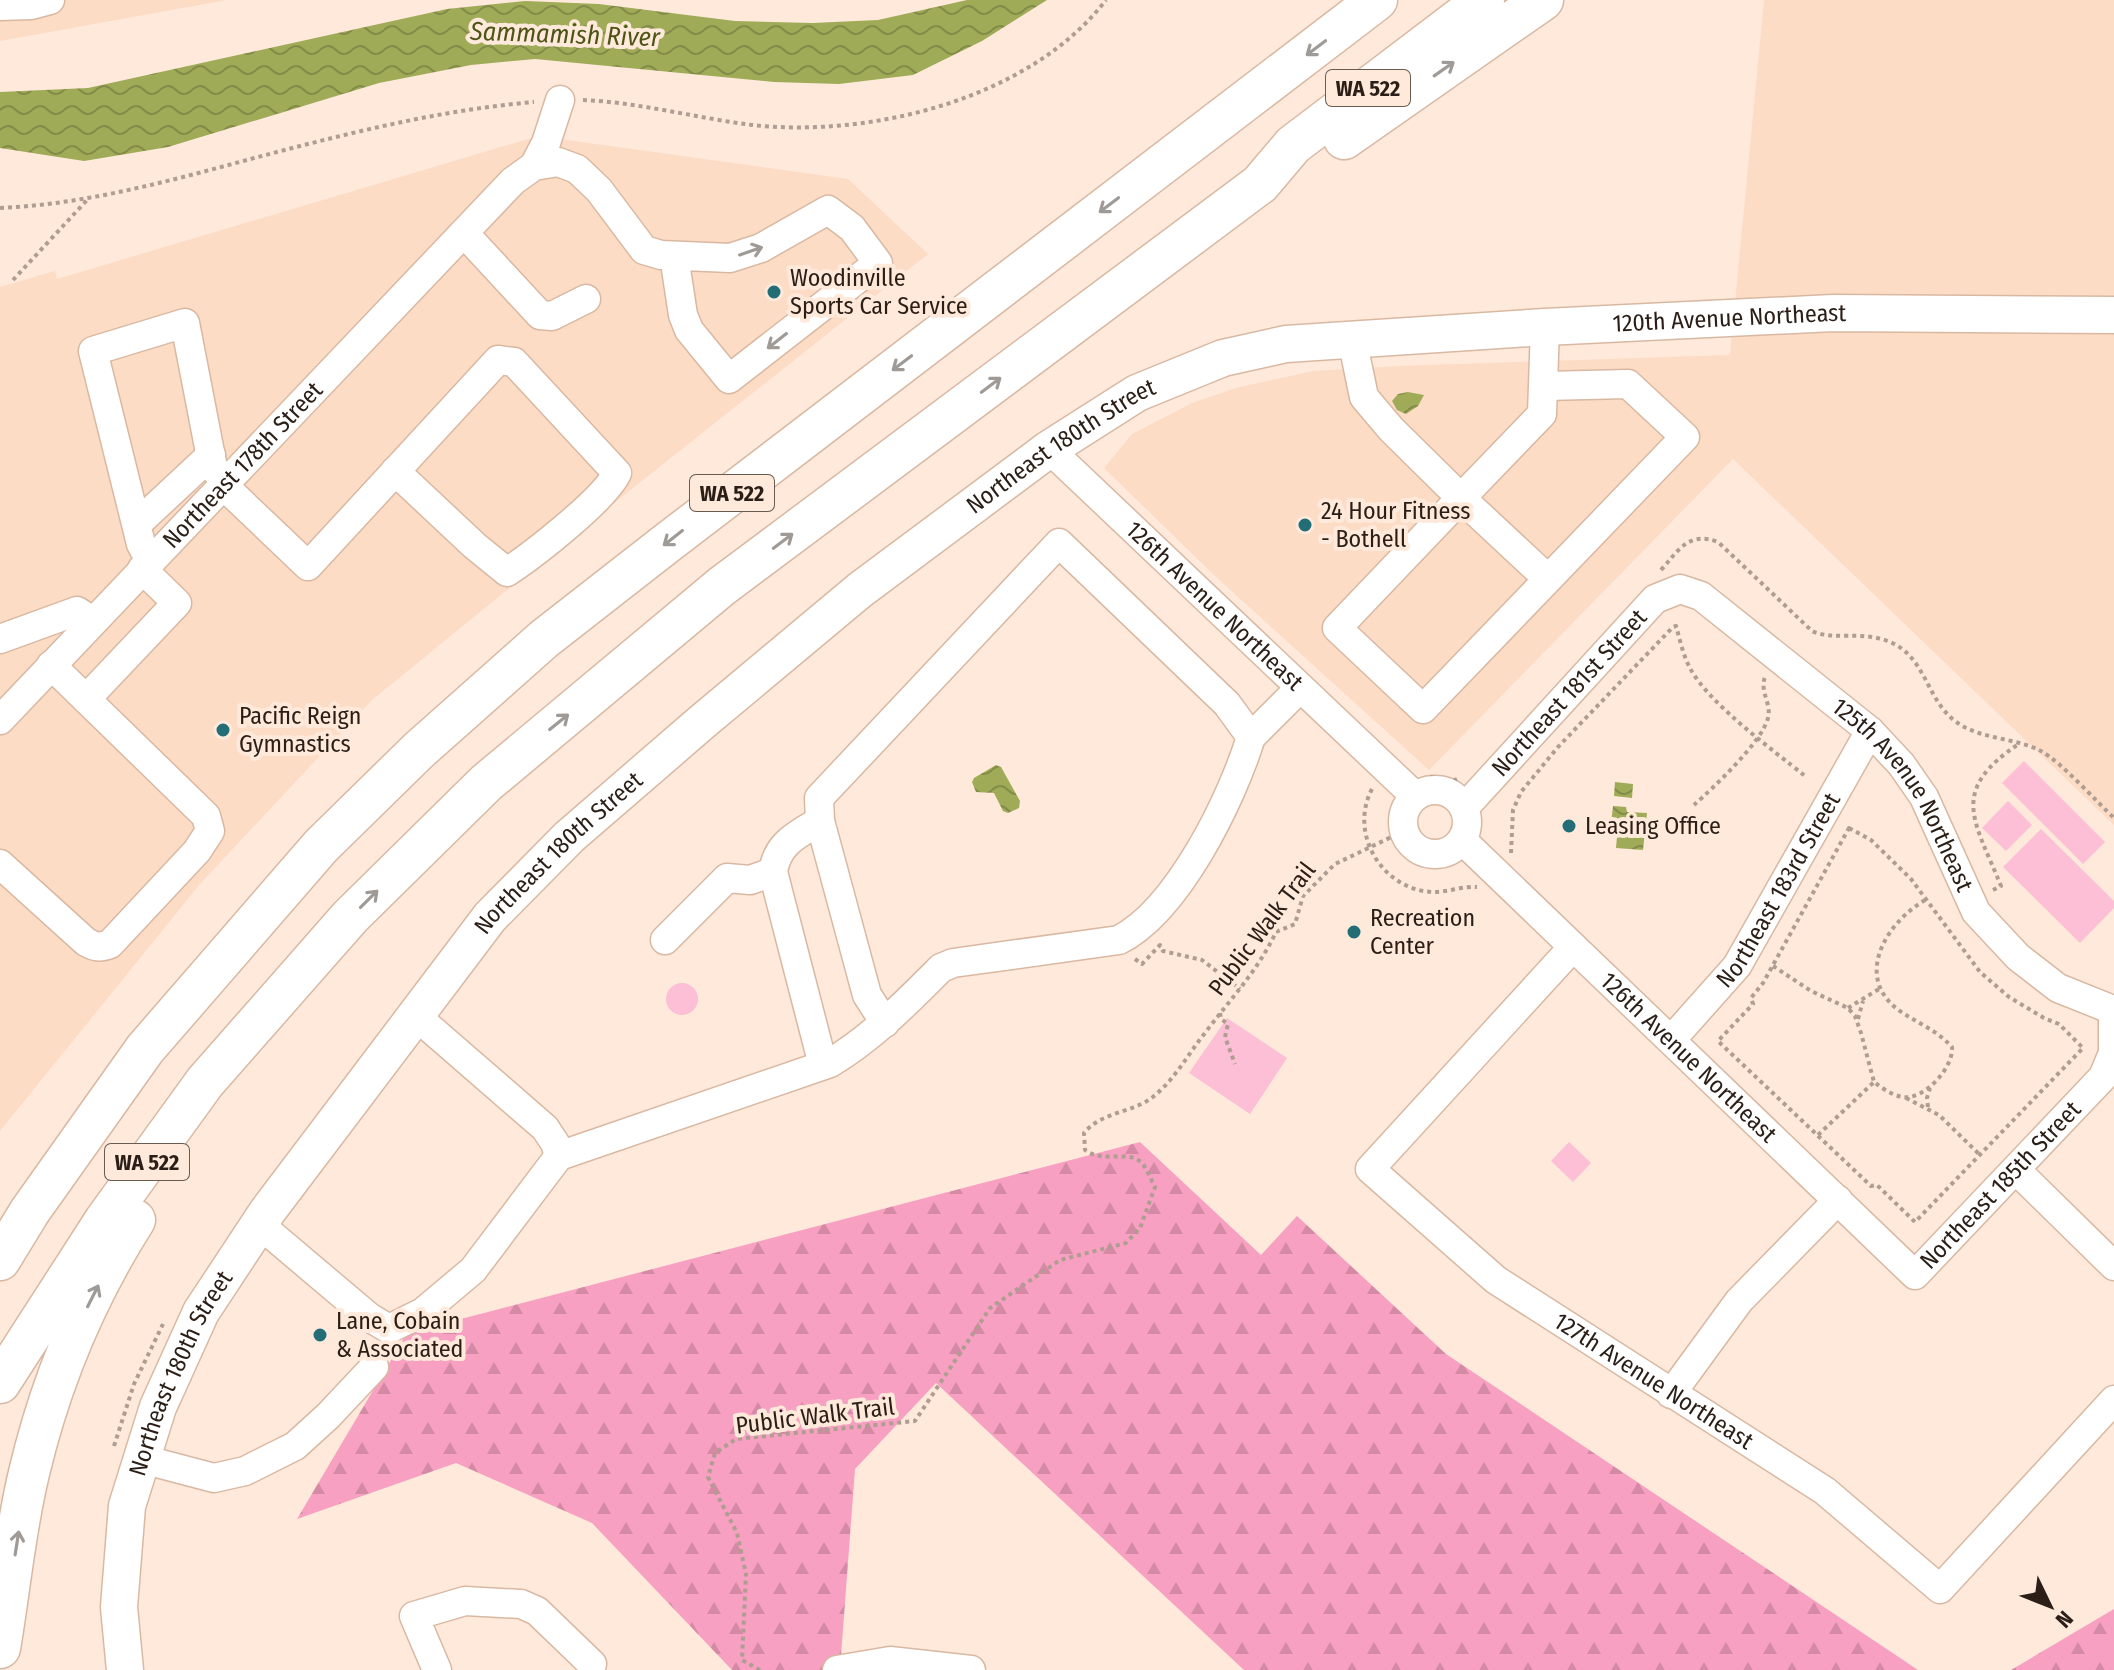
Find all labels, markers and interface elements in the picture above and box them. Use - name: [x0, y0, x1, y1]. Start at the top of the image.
- water label: Sammamish River: [469, 16, 661, 53]
- one-way arrow: [1305, 39, 1327, 56]
- one-way arrow: [1432, 61, 1454, 77]
- road number: WA 522: [1326, 70, 1410, 106]
- one-way arrow: [1099, 197, 1120, 214]
- one-way arrow: [738, 242, 763, 257]
- place label: Woodinville Sports Car Service: [790, 264, 968, 320]
- marker: Woodinville Sports Car Service: [765, 283, 783, 301]
- street label: 120th Avenue Northeast: [1612, 299, 1846, 338]
- one-way arrow: [767, 332, 788, 350]
- one-way arrow: [892, 354, 913, 371]
- street label: Northeast 180th Street: [961, 373, 1160, 520]
- street label: Northeast 178th Street: [157, 376, 328, 554]
- one-way arrow: [980, 377, 1001, 394]
- road number: WA 522: [690, 475, 774, 511]
- place label: 24 Hour Fitness - Bothell: [1321, 497, 1471, 553]
- street label: 126th Avenue Northeast: [1120, 515, 1309, 696]
- marker: 24 Hour Fitness - Bothell: [1296, 516, 1314, 534]
- one-way arrow: [663, 529, 684, 546]
- one-way arrow: [771, 532, 793, 549]
- street label: Northeast 181st Street: [1486, 604, 1653, 782]
- street label: 125th Avenue Northeast: [1826, 692, 1979, 896]
- place label: Pacific Reign Gymnastics: [239, 702, 361, 758]
- one-way arrow: [549, 713, 569, 731]
- marker: Pacific Reign Gymnastics: [214, 721, 232, 739]
- street label: Northeast 180th Street: [468, 766, 648, 939]
- street label: Northeast 183rd Street: [1711, 788, 1846, 993]
- place label: Leasing Office: [1585, 812, 1721, 840]
- marker: Leasing Office: [1560, 817, 1578, 835]
- street label: Public Walk Trail: [1203, 857, 1321, 1001]
- one-way arrow: [359, 890, 378, 909]
- place label: Recreation Center: [1370, 904, 1475, 960]
- marker: Recreation Center: [1345, 923, 1363, 941]
- street label: 126th Avenue Northeast: [1595, 967, 1782, 1148]
- street label: Northeast 185th Street: [1914, 1095, 2087, 1275]
- road number: WA 522: [105, 1144, 189, 1180]
- street label: Northeast 180th Street: [123, 1265, 238, 1479]
- one-way arrow: [86, 1285, 102, 1309]
- place label: Lane, Cobain & Associated: [336, 1307, 463, 1363]
- street label: 127th Avenue Northeast: [1549, 1307, 1759, 1455]
- marker: Lane, Cobain & Associated: [311, 1326, 329, 1344]
- street label: Public Walk Trail: [734, 1392, 896, 1440]
- one-way arrow: [10, 1531, 25, 1556]
- north arrow: [2010, 1566, 2090, 1646]
- text: N: [2050, 1605, 2079, 1633]

